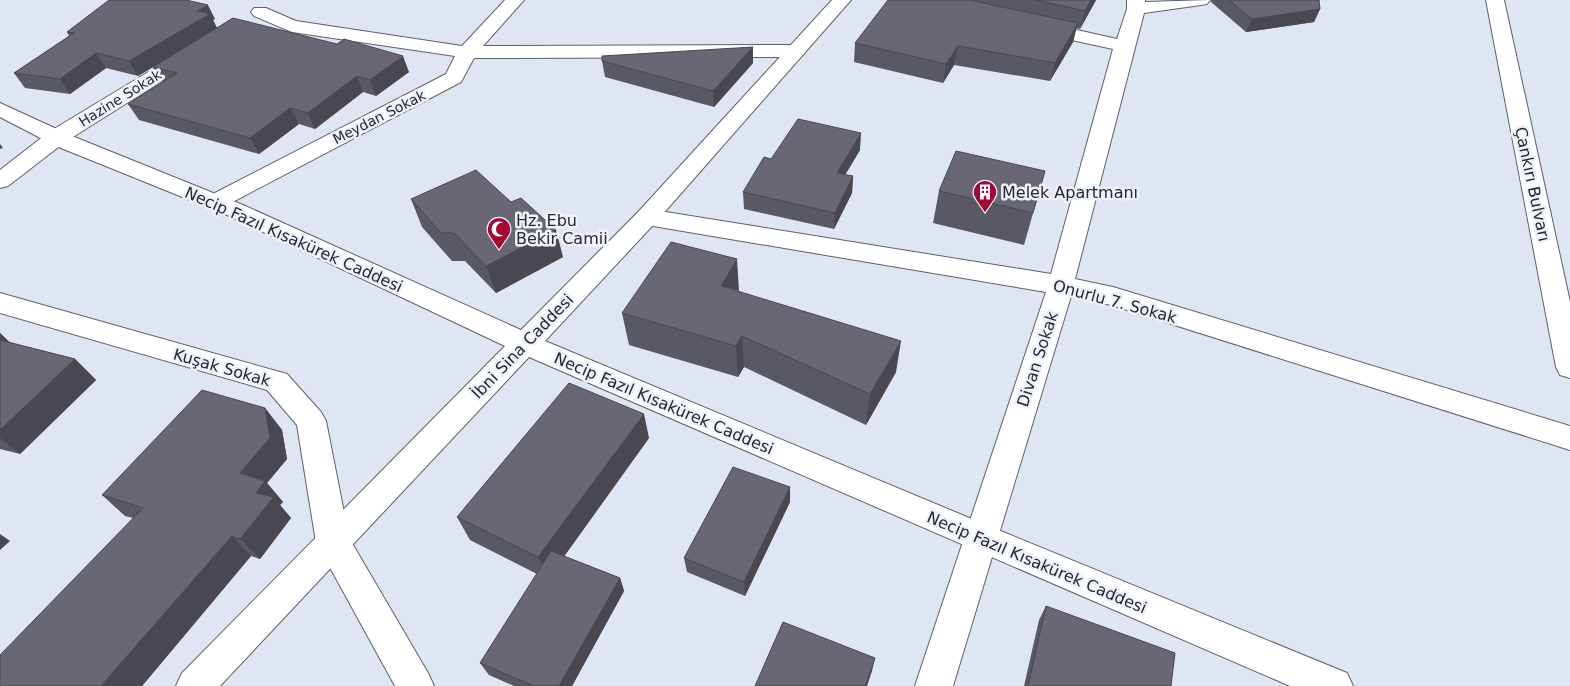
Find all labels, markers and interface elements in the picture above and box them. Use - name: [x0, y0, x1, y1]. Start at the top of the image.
- street label: Hazine Sokak: [76, 66, 165, 130]
- street label: Meydan Sokak: [330, 86, 429, 147]
- street label: Çankırı Bulvarı: [1511, 125, 1554, 243]
- building icon: Melek Apartmanı: [972, 179, 998, 213]
- street label: Necip Fazıl Kısakürek Caddesi: [182, 183, 406, 296]
- place label: Melek Apartmanı: [1002, 183, 1138, 202]
- place label: Hz. Ebu Bekir Camii: [516, 211, 608, 248]
- mosque icon: Hz. Ebu Bekir Camii: [486, 216, 512, 250]
- street label: Onurlu 7. Sokak: [1051, 276, 1180, 327]
- street label: İbni Sina Caddesi: [468, 290, 577, 403]
- street label: Divan Sokak: [1013, 308, 1062, 409]
- street label: Kuşak Sokak: [171, 345, 273, 391]
- street label: Necip Fazıl Kısakürek Caddesi: [551, 349, 776, 458]
- street label: Necip Fazıl Kısakürek Caddesi: [924, 508, 1149, 617]

